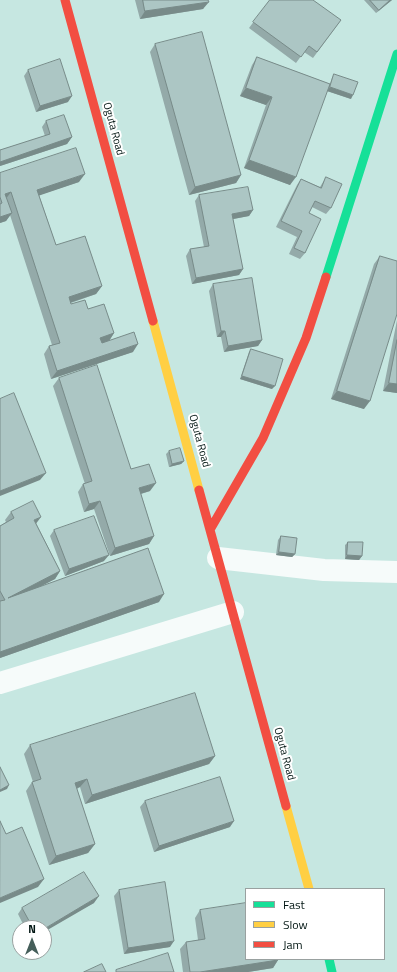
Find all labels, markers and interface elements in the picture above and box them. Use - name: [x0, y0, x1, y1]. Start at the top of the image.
- street label: Oguta Road: [100, 101, 126, 157]
- street label: Oguta Road: [186, 413, 212, 469]
- street label: Oguta Road: [271, 726, 297, 782]
- legend: [245, 888, 385, 960]
- text: Fast: [283, 895, 305, 914]
- text: Slow: [283, 915, 308, 934]
- north arrow: [12, 920, 52, 960]
- text: N: [28, 921, 36, 937]
- text: Jam: [283, 935, 303, 954]

